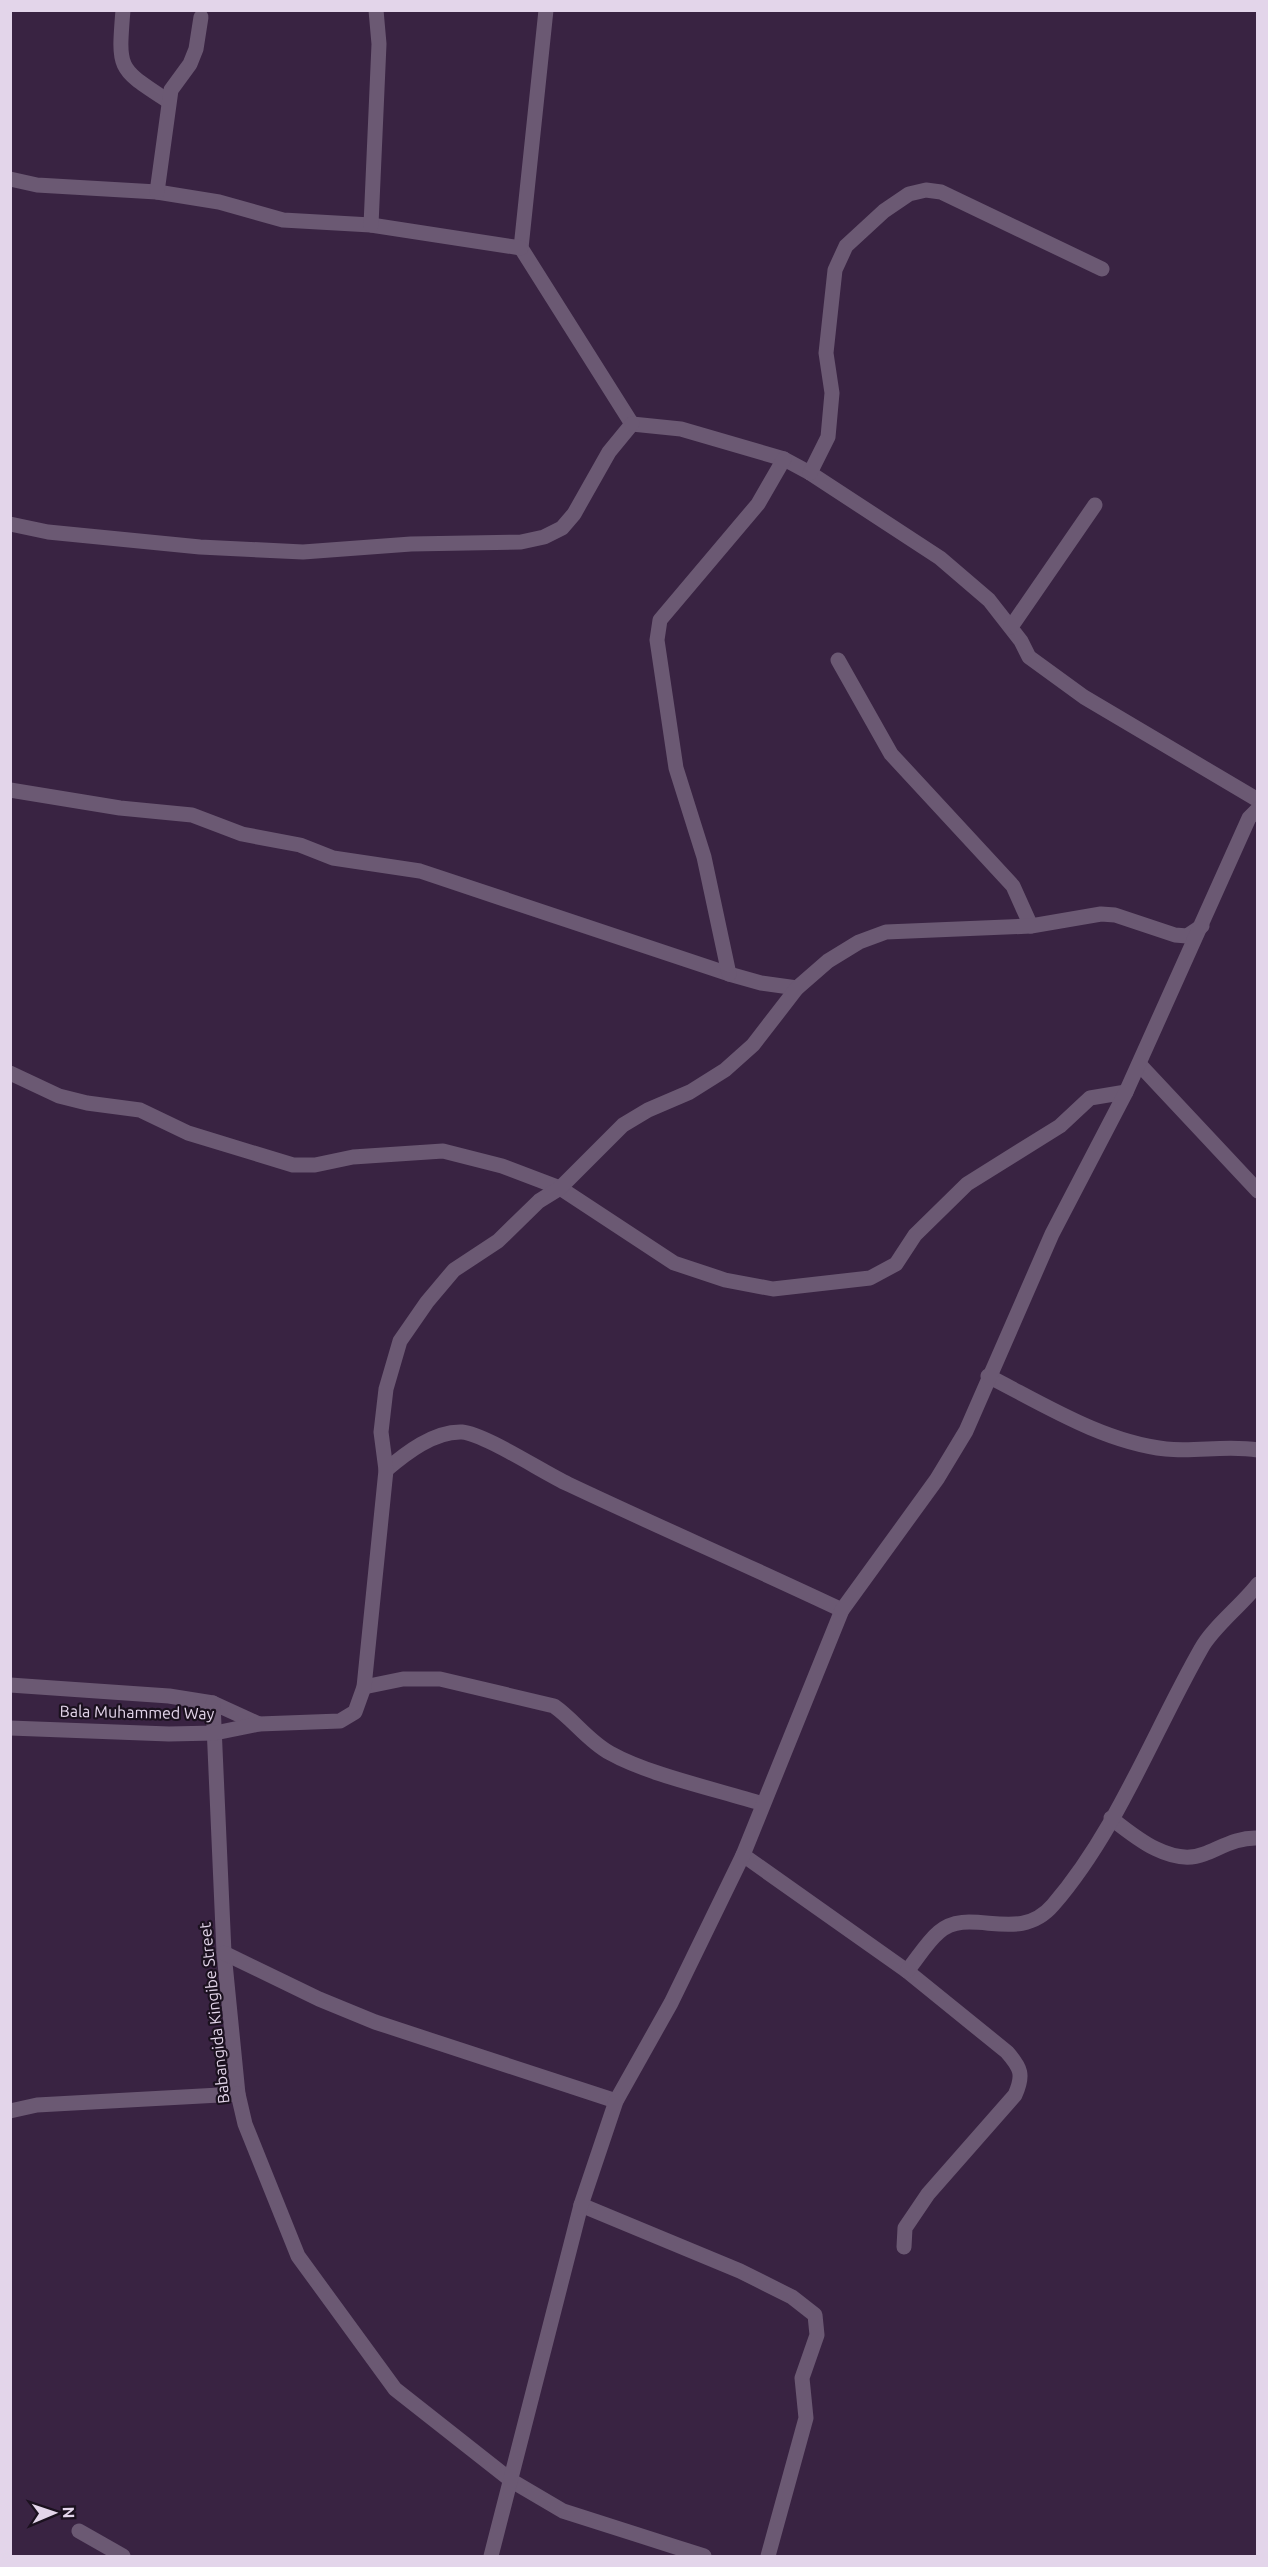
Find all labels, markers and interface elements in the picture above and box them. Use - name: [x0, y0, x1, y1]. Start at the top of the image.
- street label: Bala Muhammed Way: [59, 1702, 215, 1722]
- street label: Babangida Kingibe Street: [195, 1921, 232, 2105]
- north arrow: [24, 2483, 84, 2543]
- text: N: [60, 2506, 78, 2519]

